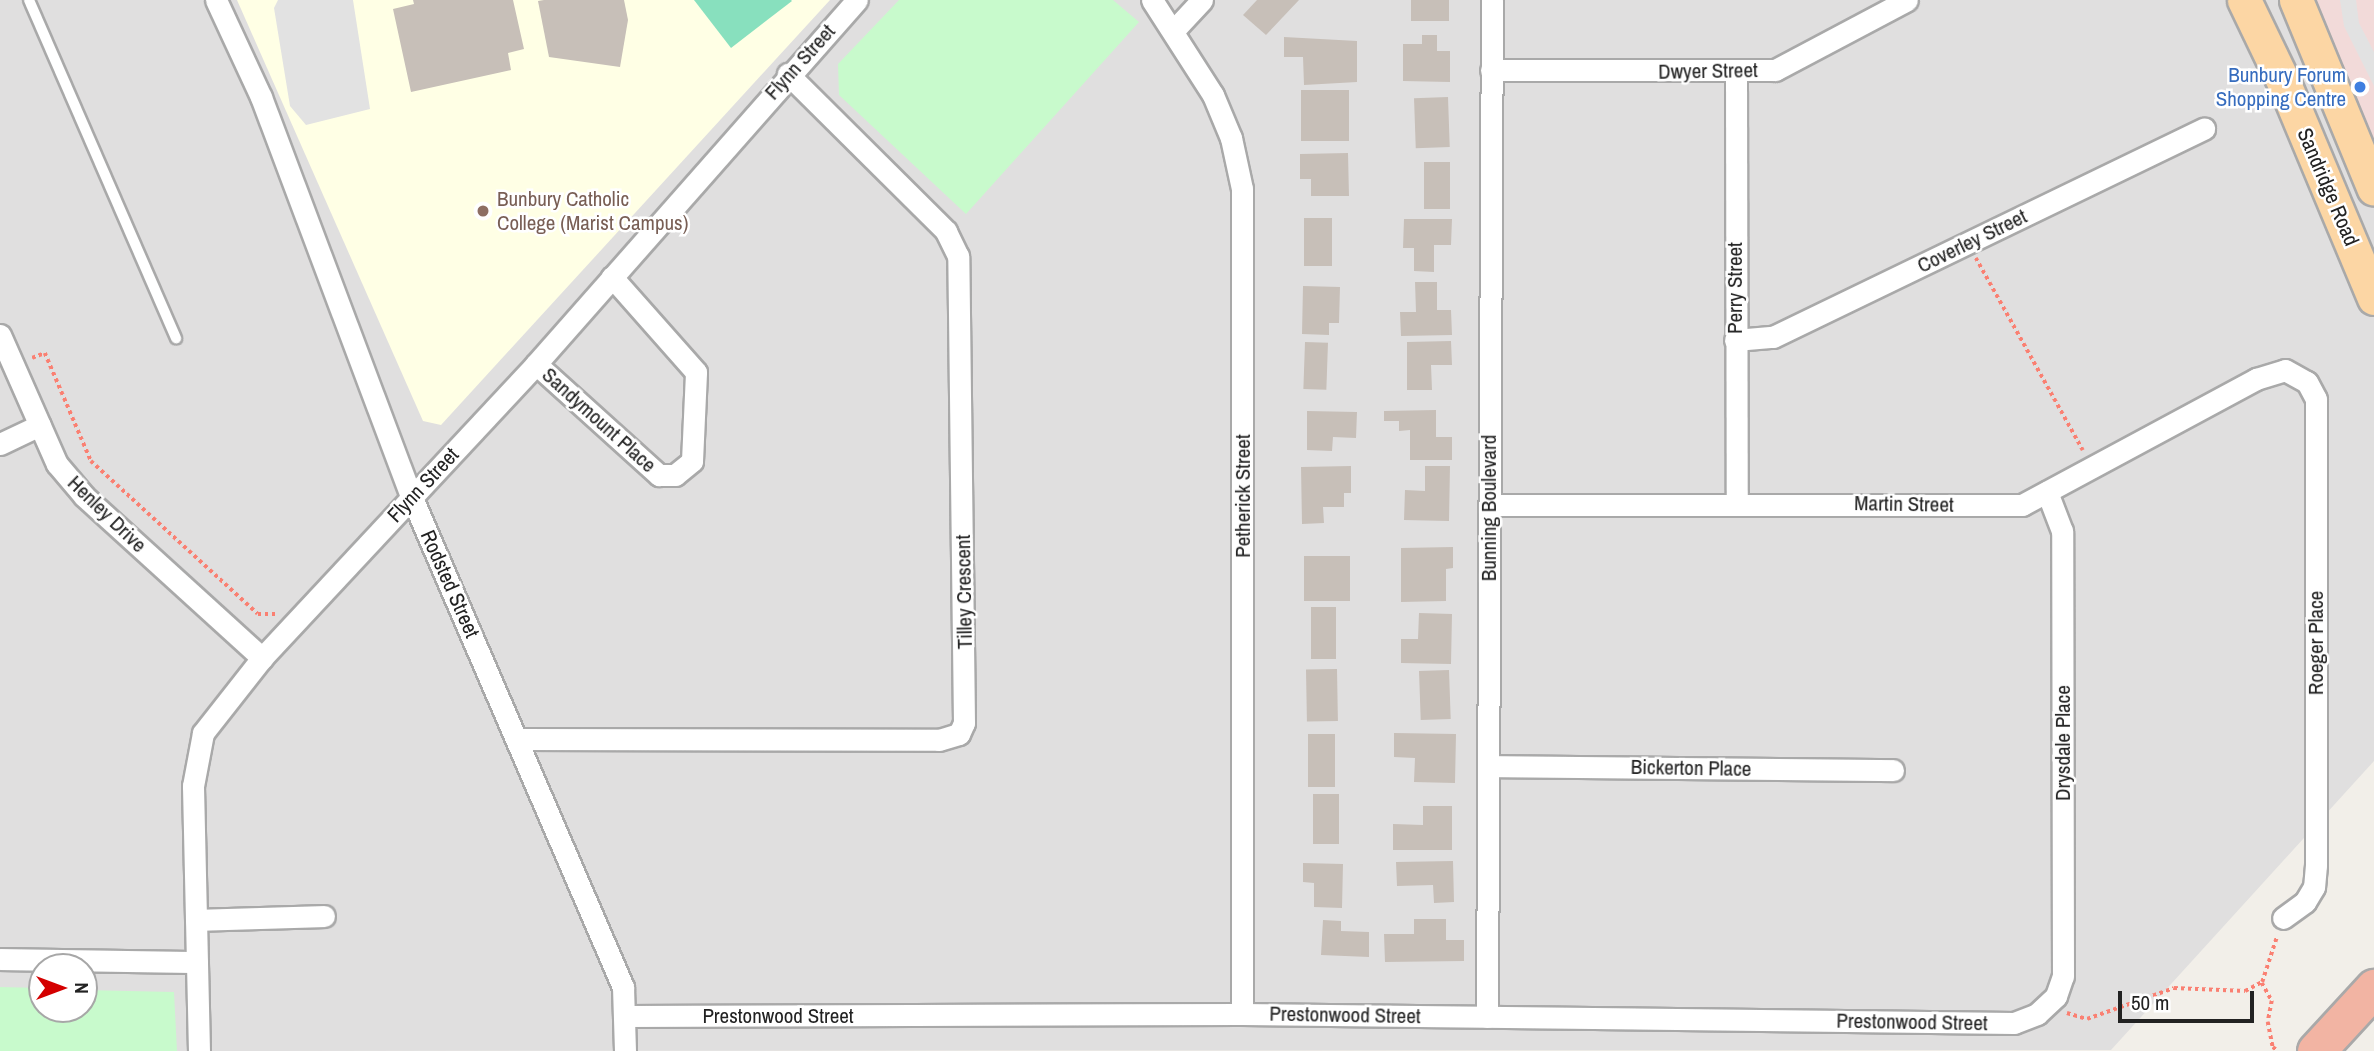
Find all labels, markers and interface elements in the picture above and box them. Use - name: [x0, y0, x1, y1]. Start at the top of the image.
- street label: Flynn Street: [760, 19, 840, 105]
- street label: Dwyer Street: [1658, 58, 1758, 84]
- place label: Bunbury Forum Shopping Centre: [2216, 62, 2346, 112]
- marker: Bunbury Forum Shopping Centre: [2352, 79, 2368, 95]
- street label: Sandridge Road: [2292, 124, 2364, 250]
- place label: Bunbury Catholic College (Marist Campus): [497, 186, 688, 236]
- marker: Bunbury Catholic College (Marist Campus): [475, 203, 491, 219]
- street label: Coverley Street: [1913, 204, 2031, 278]
- street label: Perry Street: [1722, 242, 1748, 334]
- street label: Sandymount Place: [537, 362, 661, 478]
- street label: Petherick Street: [1230, 434, 1256, 558]
- street label: Bunning Boulevard: [1476, 435, 1502, 581]
- street label: Flynn Street: [382, 442, 464, 528]
- street label: Henley Drive: [62, 470, 152, 558]
- street label: Martin Street: [1854, 491, 1954, 517]
- street label: Rodsted Street: [415, 526, 485, 642]
- street label: Tilley Crescent: [950, 535, 978, 649]
- street label: Roeger Place: [2303, 591, 2329, 695]
- street label: Drysdale Place: [2050, 685, 2076, 801]
- street label: Bickerton Place: [1630, 754, 1752, 782]
- north arrow: [28, 953, 98, 1023]
- scale bar: [2122, 978, 2258, 1022]
- text: N: [69, 982, 95, 994]
- text: 50 m: [2131, 988, 2169, 1017]
- street label: Prestonwood Street: [1269, 1001, 1421, 1029]
- street label: Prestonwood Street: [702, 1003, 854, 1029]
- street label: Prestonwood Street: [1836, 1008, 1988, 1036]

